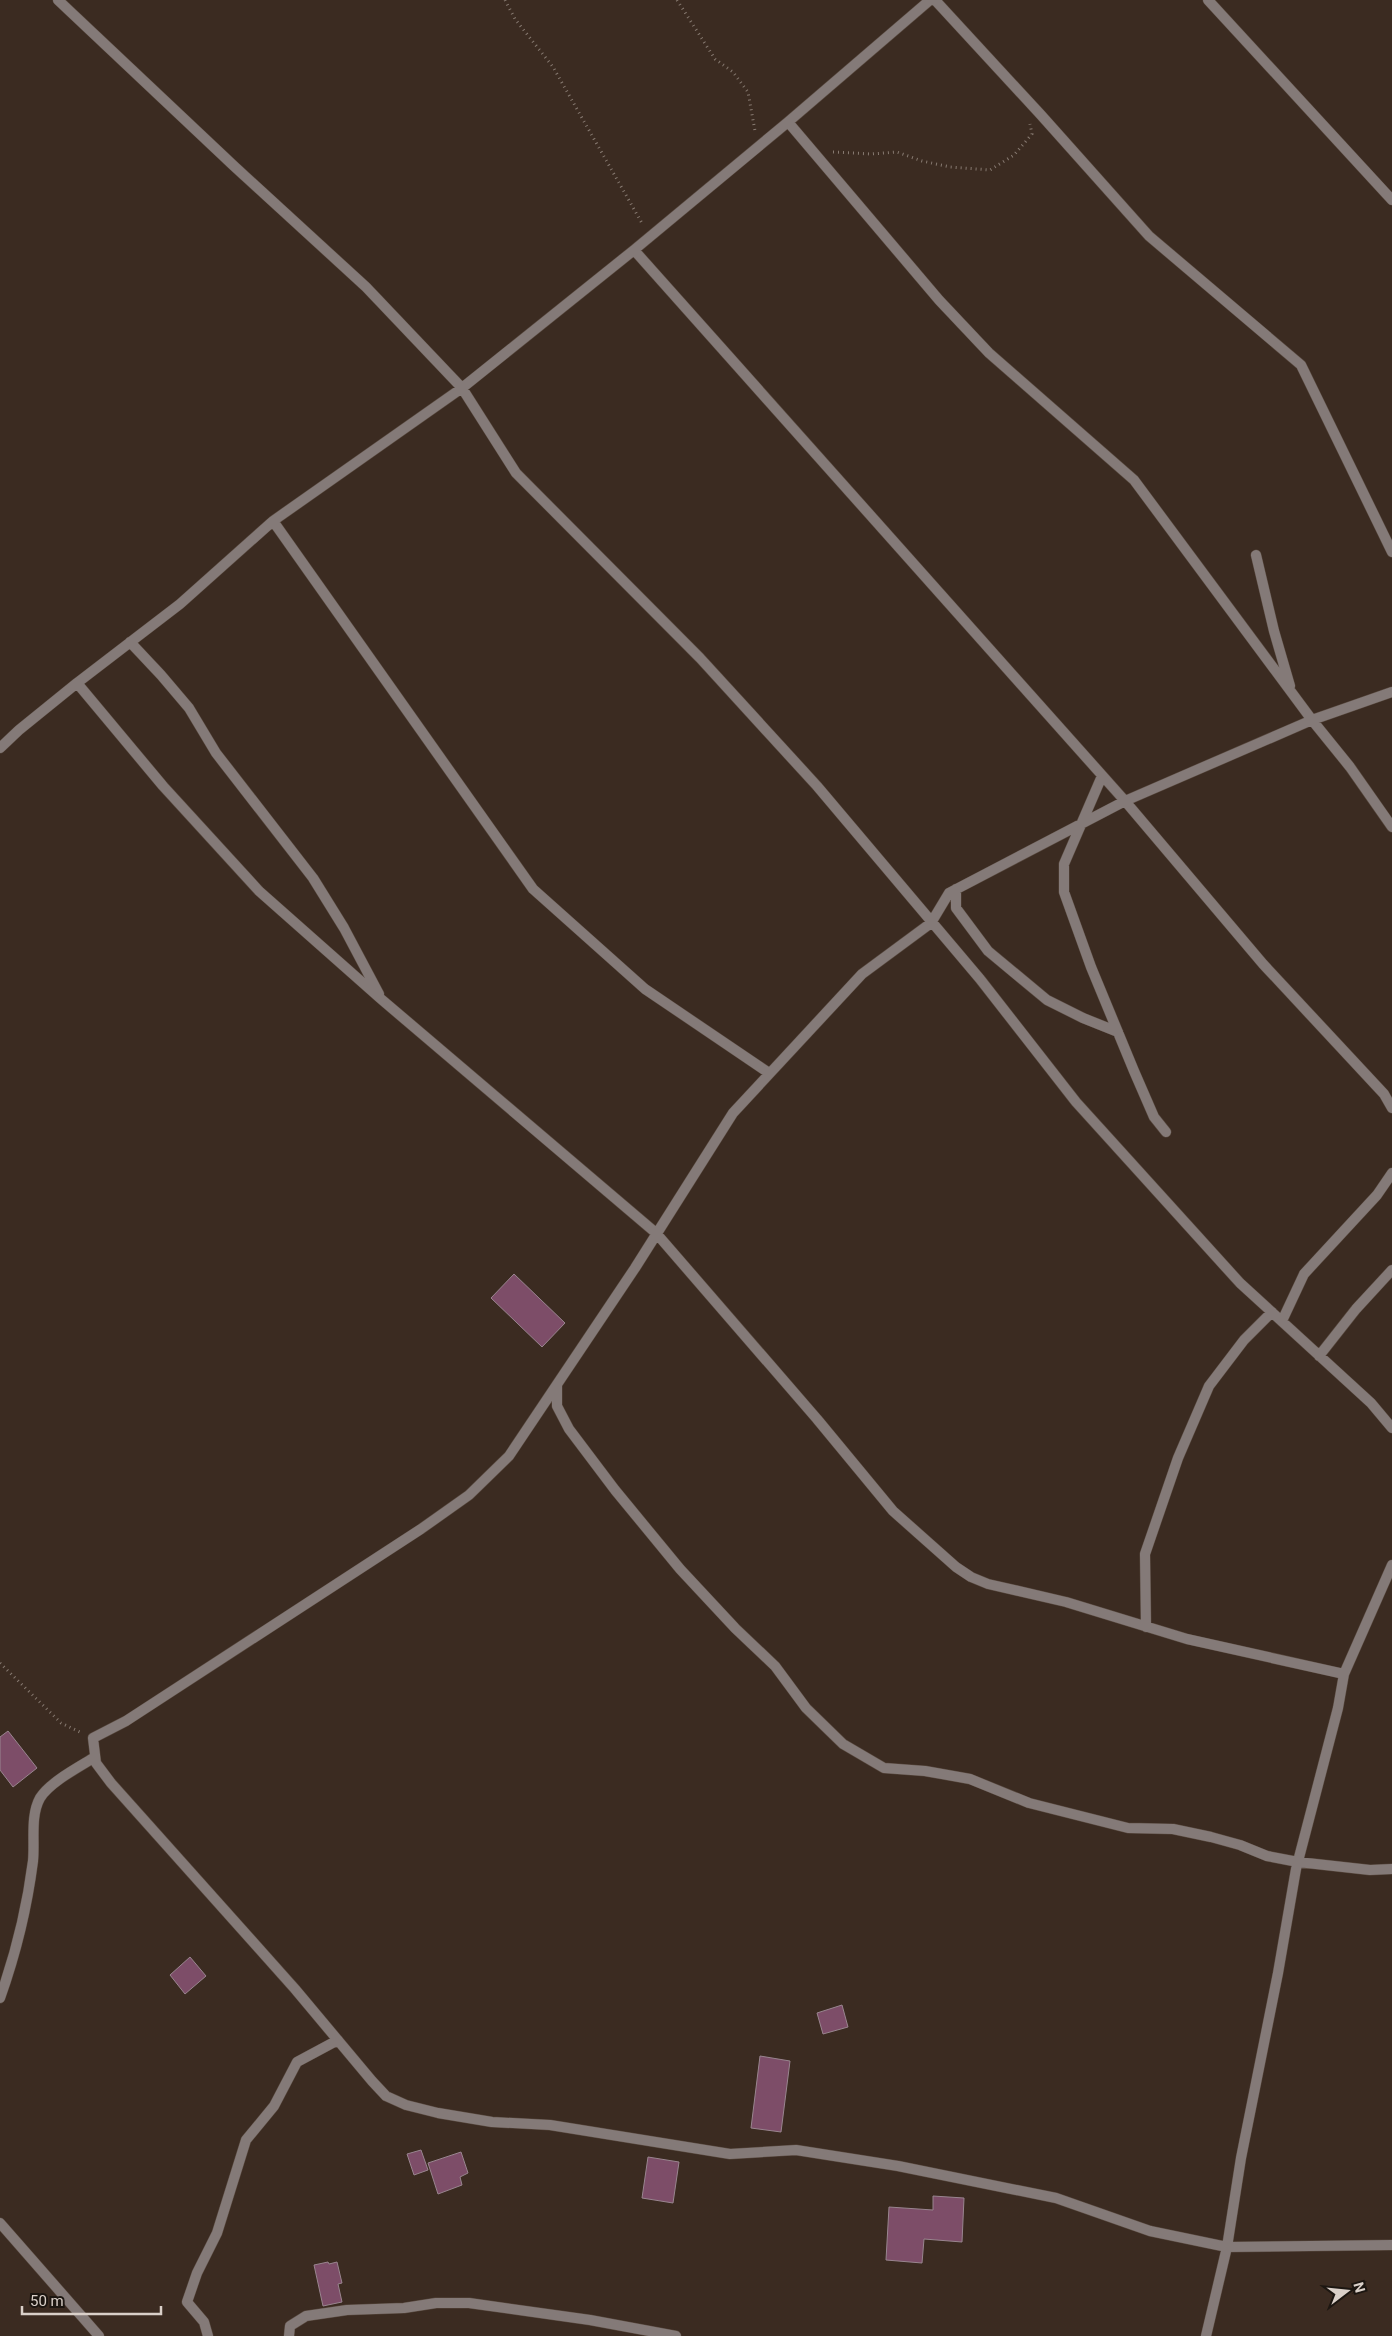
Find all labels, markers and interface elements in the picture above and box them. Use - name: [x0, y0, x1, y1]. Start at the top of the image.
- north arrow: [1322, 2266, 1372, 2316]
- text: N: [1350, 2280, 1369, 2294]
- scale bar: [22, 2284, 161, 2316]
- text: 50 m: [30, 2292, 64, 2310]

